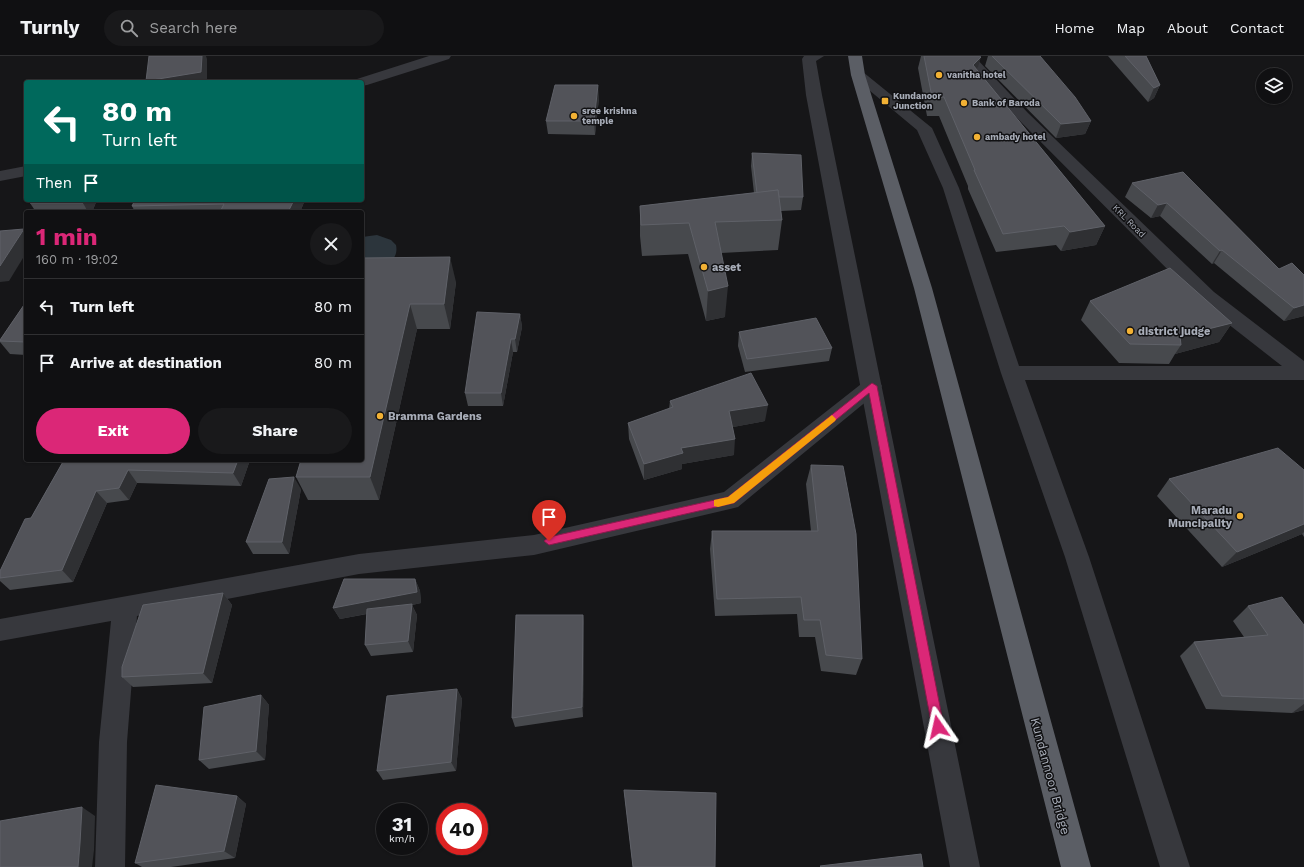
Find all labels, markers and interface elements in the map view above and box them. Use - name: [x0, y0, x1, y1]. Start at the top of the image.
- search box: [104, 10, 384, 46]
- text: Turnly: [20, 16, 80, 39]
- icon: search: [118, 17, 140, 39]
- text: Search here: [150, 19, 237, 37]
- text: Home: [1054, 20, 1094, 36]
- text: Map: [1116, 20, 1145, 36]
- text: About: [1167, 20, 1208, 36]
- text: Contact: [1230, 20, 1284, 36]
- map controls: [1256, 68, 1292, 104]
- button: layers: [1256, 68, 1292, 104]
- marker: vanitha hotel: [934, 70, 944, 80]
- place label: vanitha hotel: [946, 70, 1006, 80]
- place label: Kundanoor Junction: [893, 91, 942, 111]
- text: 80 m: [102, 95, 172, 128]
- icon: left: [36, 96, 88, 148]
- marker: Kundanoor Junction: [880, 96, 890, 106]
- marker: Bank of Baroda: [959, 98, 969, 108]
- place label: Bank of Baroda: [972, 98, 1041, 108]
- place label: sree krishna temple: [582, 106, 638, 126]
- marker: sree krishna temple: [569, 111, 579, 121]
- text: Turn left: [102, 129, 177, 150]
- marker: ambady hotel: [972, 132, 982, 142]
- place label: ambady hotel: [985, 132, 1046, 142]
- icon: arrive: [80, 172, 102, 194]
- text: Then: [36, 174, 72, 192]
- street label: KRL Road: [1111, 203, 1147, 239]
- text: 1 min: [36, 223, 98, 251]
- button: close: [310, 223, 352, 265]
- text: 160 m · 19:02: [36, 252, 118, 267]
- place label: asset: [712, 261, 741, 274]
- marker: asset: [699, 262, 709, 272]
- icon: left: [36, 296, 58, 318]
- text: Turn left: [70, 298, 134, 316]
- text: 80 m: [314, 298, 352, 316]
- place label: district judge: [1138, 325, 1210, 338]
- marker: district judge: [1125, 326, 1135, 336]
- icon: arrive: [36, 352, 58, 374]
- text: Arrive at destination: [70, 354, 222, 372]
- text: 80 m: [314, 354, 352, 372]
- button: Exit: [36, 408, 190, 454]
- button: Share: [198, 408, 352, 454]
- place label: Bramma Gardens: [388, 410, 482, 423]
- marker: Bramma Gardens: [375, 411, 385, 421]
- pin: [532, 500, 566, 541]
- place label: Maradu Muncipality: [1168, 504, 1233, 530]
- icon: arrive: [538, 506, 560, 528]
- marker: Maradu Muncipality: [1235, 511, 1245, 521]
- position arrow: [917, 706, 959, 748]
- street label: Kundannoor Bridge: [1028, 716, 1073, 836]
- speed limit sign: 40: [436, 803, 488, 855]
- text: 31: [392, 812, 412, 836]
- text: km/h: [389, 833, 415, 844]

